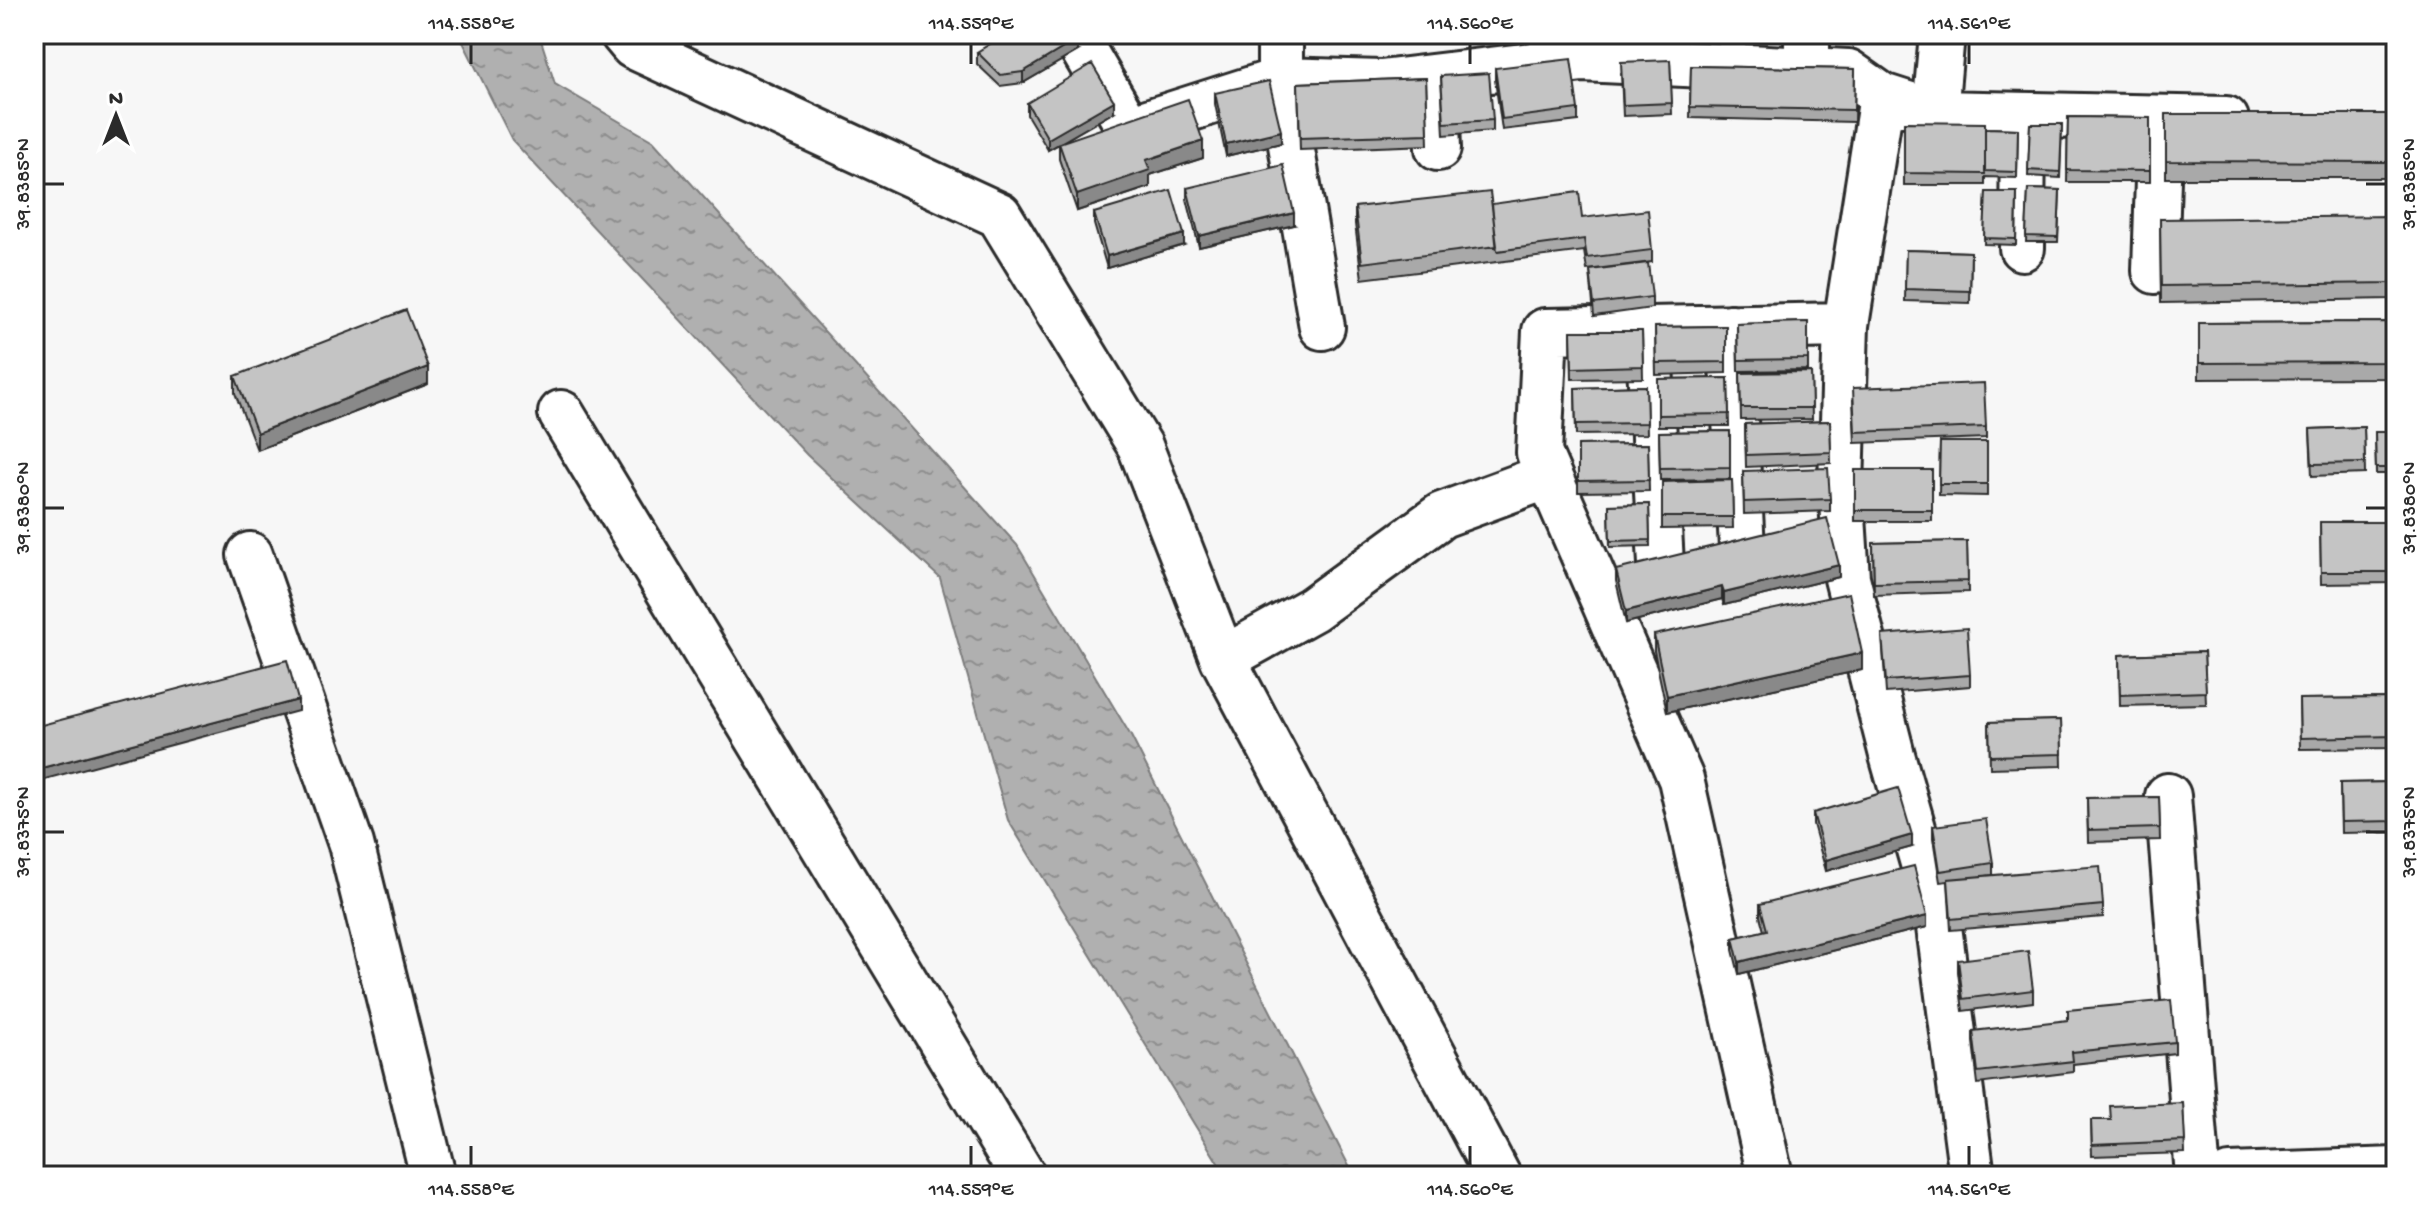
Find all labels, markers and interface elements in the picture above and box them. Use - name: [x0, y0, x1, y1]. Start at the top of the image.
- text: 114.558°E: [427, 14, 515, 37]
- text: 114.559°E: [928, 14, 1015, 37]
- text: 114.560°E: [1426, 14, 1514, 37]
- text: 114.561°E: [1927, 14, 2012, 37]
- north arrow: [76, 76, 156, 156]
- text: N: [109, 87, 123, 113]
- text: 39.8385°N: [14, 138, 37, 231]
- text: 39.8385°N: [2400, 138, 2423, 231]
- text: 39.8380°N: [14, 462, 37, 555]
- text: 39.8380°N: [2400, 462, 2423, 555]
- text: 39.8375°N: [14, 787, 37, 879]
- text: 39.8375°N: [2400, 787, 2423, 879]
- text: 114.558°E: [427, 1180, 515, 1203]
- text: 114.559°E: [928, 1180, 1015, 1203]
- text: 114.560°E: [1426, 1180, 1514, 1203]
- text: 114.561°E: [1927, 1180, 2012, 1203]

